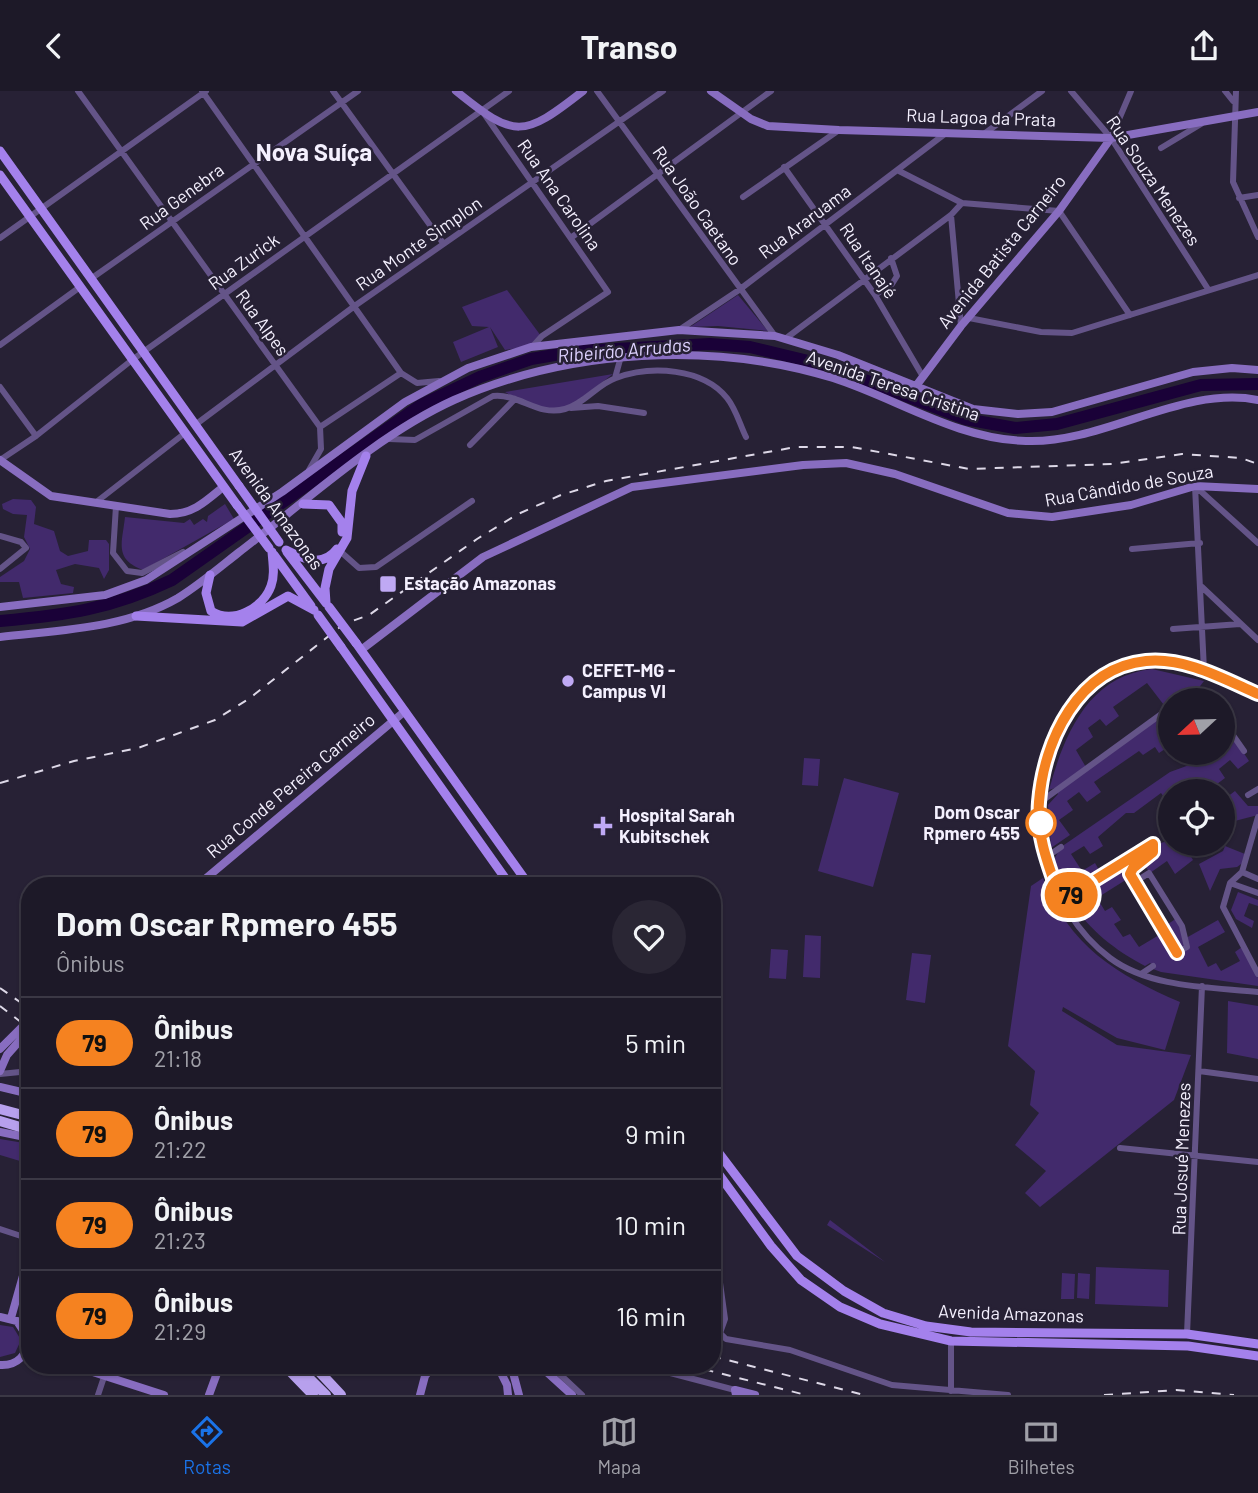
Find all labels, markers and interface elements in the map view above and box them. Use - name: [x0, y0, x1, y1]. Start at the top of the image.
- icon: back: [35, 27, 73, 65]
- text: Transo: [580, 27, 678, 65]
- icon: share: [1185, 27, 1223, 65]
- street label: Rua Lagoa da Prata: [906, 103, 1056, 131]
- street label: Rua Souza Menezes: [1102, 111, 1205, 250]
- street label: Rua Ana Carolina: [513, 135, 606, 254]
- district label: Nova Suíça: [256, 137, 372, 166]
- street label: Rua João Caetano: [648, 141, 747, 269]
- street label: Rua Genebra: [135, 158, 228, 234]
- street label: Avenida Batista Carneiro: [933, 170, 1070, 333]
- street label: Rua Araruama: [754, 179, 855, 263]
- street label: Rua Monte Simplon: [351, 191, 486, 295]
- street label: Rua Itanajé: [835, 218, 902, 303]
- street label: Rua Zurick: [204, 228, 283, 294]
- street label: Rua Alpes: [231, 285, 294, 360]
- water label: Ribeirão Arrudas: [556, 332, 692, 367]
- street label: Avenida Teresa Cristina: [804, 345, 983, 425]
- street label: Avenida Amazonas: [225, 443, 328, 574]
- street label: Rua Cândido de Souza: [1043, 459, 1215, 511]
- place label: Estação Amazonas: [404, 572, 556, 594]
- marker: Estação Amazonas: [378, 574, 398, 594]
- place label: CEFET-MG - Campus VI: [582, 659, 675, 702]
- marker: CEFET-MG - Campus VI: [560, 673, 576, 689]
- north arrow: [1158, 688, 1236, 765]
- map controls: [1158, 688, 1235, 856]
- street label: Rua Conde Pereira Carneiro: [202, 708, 379, 862]
- button: locate: [1158, 779, 1235, 856]
- place label: Dom Oscar Rpmero 455: [923, 801, 1020, 844]
- place label: Hospital Sarah Kubitschek: [619, 804, 735, 847]
- marker: Dom Oscar Rpmero 455: [1026, 808, 1056, 838]
- marker: Hospital Sarah Kubitschek: [593, 816, 613, 836]
- line badge: 79: [1040, 872, 1102, 918]
- text: 79: [1059, 880, 1083, 909]
- button: heart: [612, 900, 686, 974]
- text: Dom Oscar Rpmero 455: [56, 903, 398, 943]
- text: Ônibus: [56, 949, 125, 977]
- text: Ônibus: [154, 1013, 233, 1044]
- text: 5 min: [625, 1027, 686, 1058]
- text: 79: [82, 1028, 107, 1057]
- text: 21:18: [154, 1044, 202, 1072]
- street label: Rua Josué Menezes: [1167, 1082, 1195, 1236]
- text: Ônibus: [154, 1104, 233, 1135]
- text: 9 min: [625, 1118, 686, 1149]
- text: 79: [82, 1119, 107, 1148]
- text: 21:22: [154, 1135, 207, 1163]
- text: Ônibus: [154, 1195, 233, 1226]
- text: 10 min: [615, 1209, 686, 1240]
- text: 79: [82, 1210, 107, 1239]
- text: 21:23: [154, 1226, 206, 1254]
- text: Ônibus: [154, 1286, 233, 1317]
- street label: Avenida Amazonas: [938, 1299, 1084, 1327]
- text: 16 min: [616, 1300, 686, 1331]
- text: 79: [82, 1301, 107, 1330]
- text: 21:29: [154, 1317, 206, 1345]
- tab: Rotas: [183, 1413, 231, 1478]
- tab: Mapa: [598, 1413, 641, 1478]
- tab: Bilhetes: [1008, 1413, 1075, 1478]

